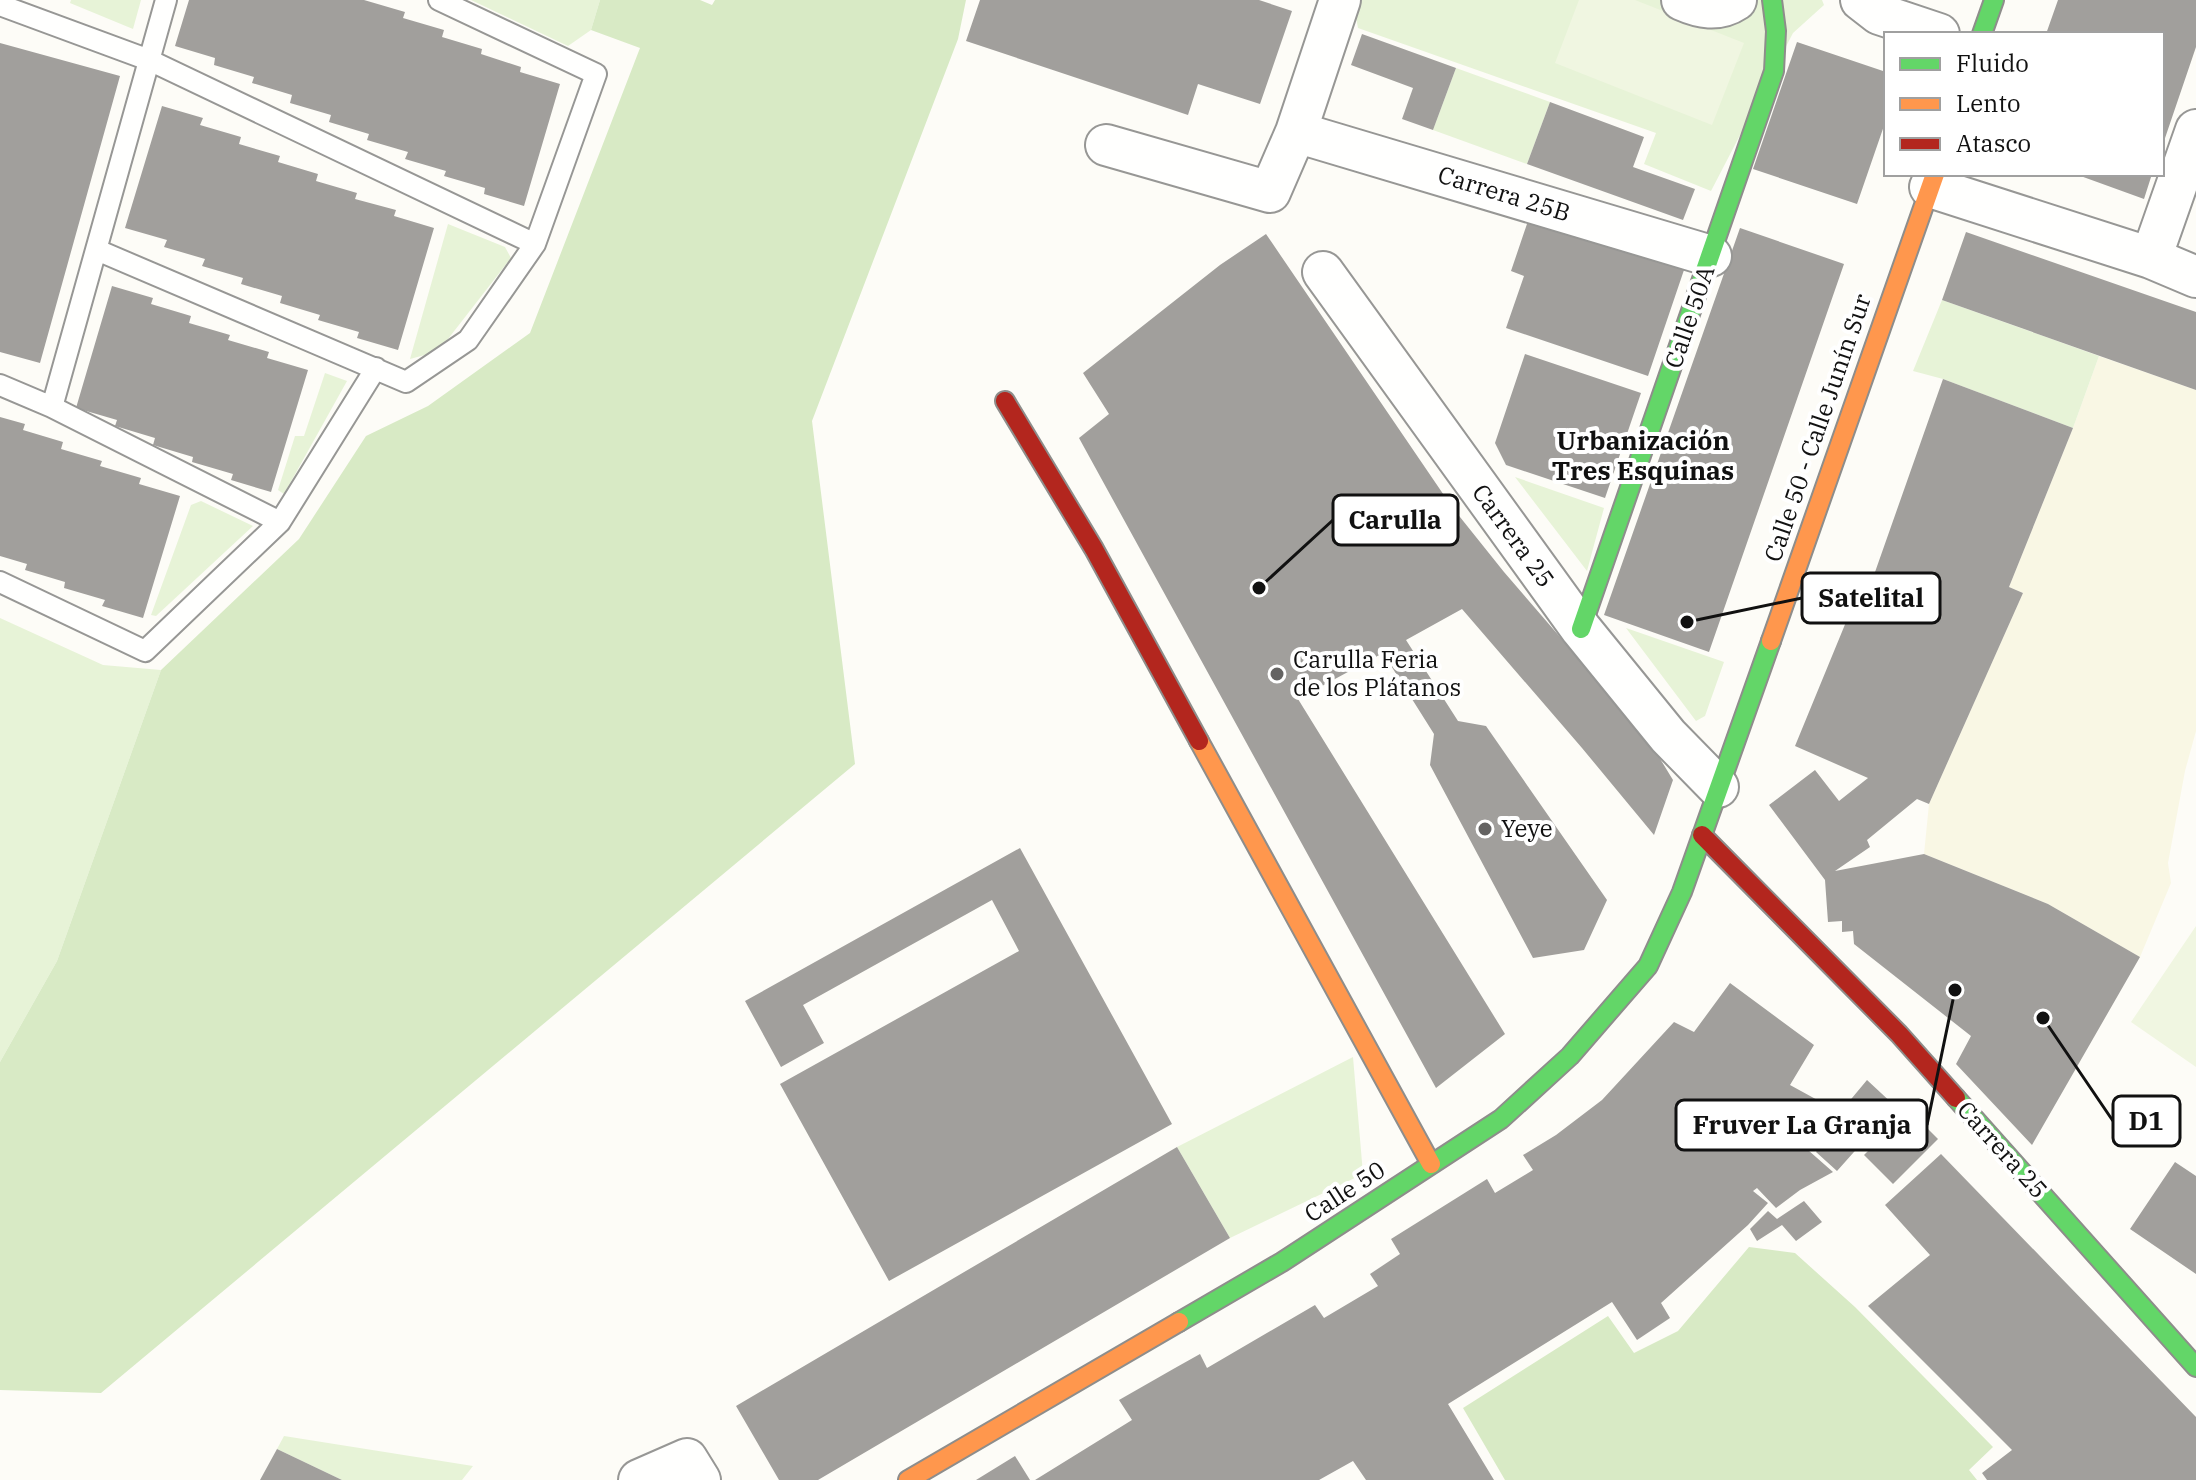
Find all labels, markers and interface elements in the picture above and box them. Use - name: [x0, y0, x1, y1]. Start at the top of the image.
- legend: [1884, 32, 2164, 176]
- text: Fluido: [1956, 47, 2029, 79]
- text: Lento: [1956, 87, 2020, 119]
- text: Atasco: [1956, 127, 2031, 159]
- street label: Carrera 25B: [1434, 158, 1574, 228]
- street label: Calle 50A: [1657, 261, 1722, 372]
- street label: Calle 50 - Calle Junín Sur: [1756, 289, 1878, 566]
- district label: Urbanización Tres Esquinas: [1552, 423, 1734, 487]
- street label: Carrera 25: [1465, 477, 1562, 594]
- callout: Carulla: [1333, 495, 1458, 545]
- text: Carulla: [1348, 502, 1442, 536]
- callout: Satelital: [1802, 573, 1940, 623]
- text: Satelital: [1818, 580, 1924, 614]
- place label: Carulla Feria de los Plátanos: [1293, 643, 1461, 703]
- marker: Carulla Feria de los Plátanos: [1268, 665, 1286, 683]
- place label: Yeye: [1501, 812, 1553, 844]
- marker: Yeye: [1476, 820, 1494, 838]
- street label: Carrera 25: [1950, 1094, 2055, 1205]
- callout: D1: [2113, 1096, 2180, 1146]
- callout: Fruver La Granja: [1676, 1100, 1927, 1150]
- text: D1: [2128, 1103, 2164, 1137]
- text: Fruver La Granja: [1692, 1107, 1912, 1141]
- street label: Calle 50: [1298, 1153, 1391, 1229]

